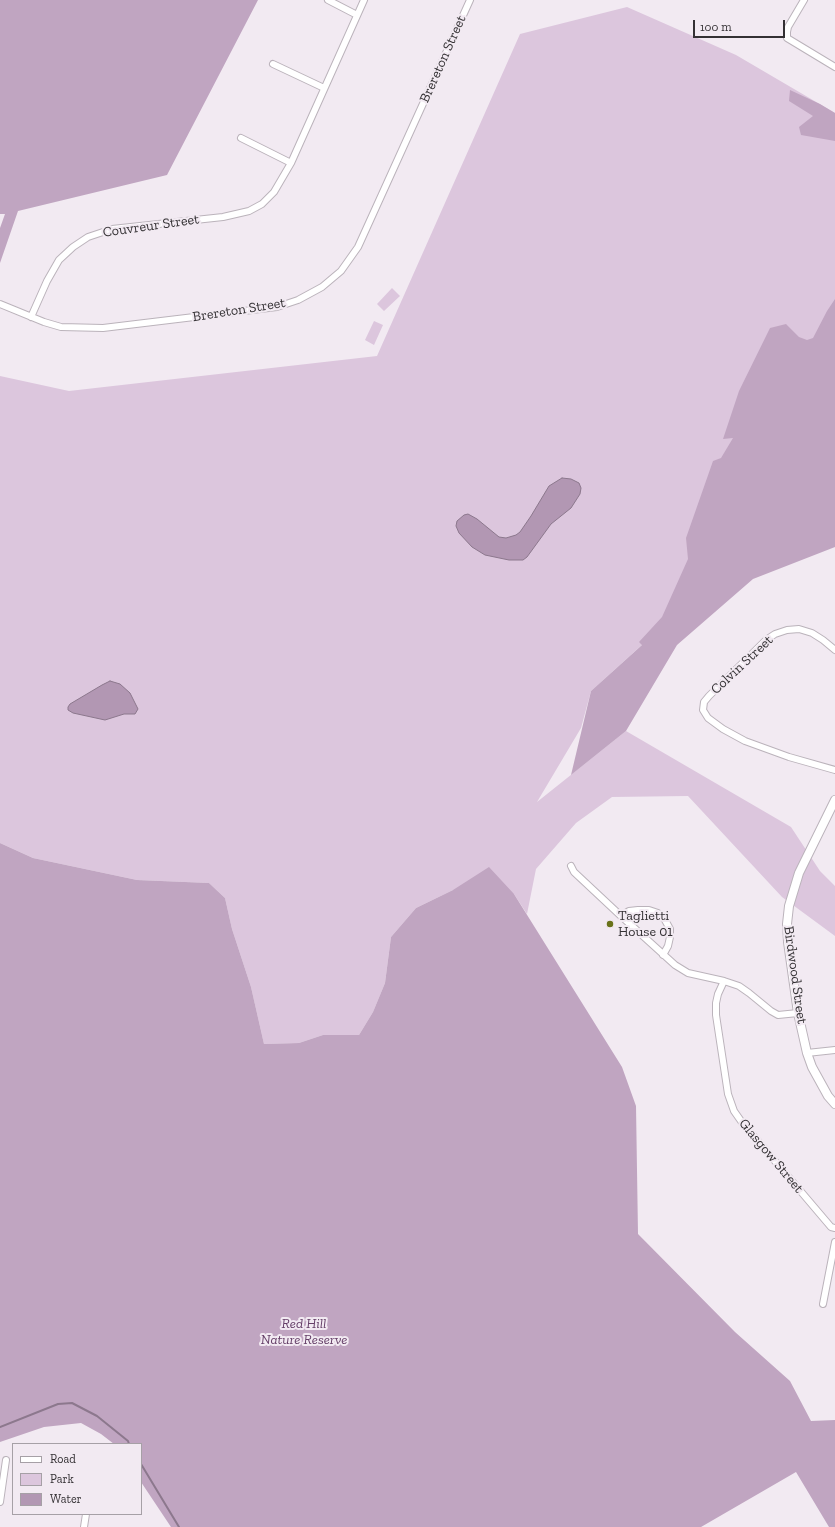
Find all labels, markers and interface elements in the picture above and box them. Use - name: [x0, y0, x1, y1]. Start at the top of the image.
- scale bar: [695, 12, 787, 38]
- street label: Brereton Street: [416, 13, 470, 105]
- text: 100 m: [700, 20, 732, 34]
- street label: Couvreur Street: [102, 211, 200, 241]
- street label: Brereton Street: [191, 294, 287, 326]
- street label: Colvin Street: [707, 632, 777, 698]
- place label: Taglietti House 01: [618, 908, 673, 940]
- marker: Taglietti House 01: [605, 919, 615, 929]
- street label: Birdwood Street: [780, 925, 810, 1025]
- street label: Glasgow Street: [735, 1115, 807, 1197]
- park label: Red Hill Nature Reserve: [261, 1316, 347, 1348]
- legend: [12, 1443, 142, 1515]
- text: Road: [50, 1452, 76, 1466]
- text: Park: [50, 1472, 74, 1486]
- text: Water: [50, 1492, 82, 1506]

